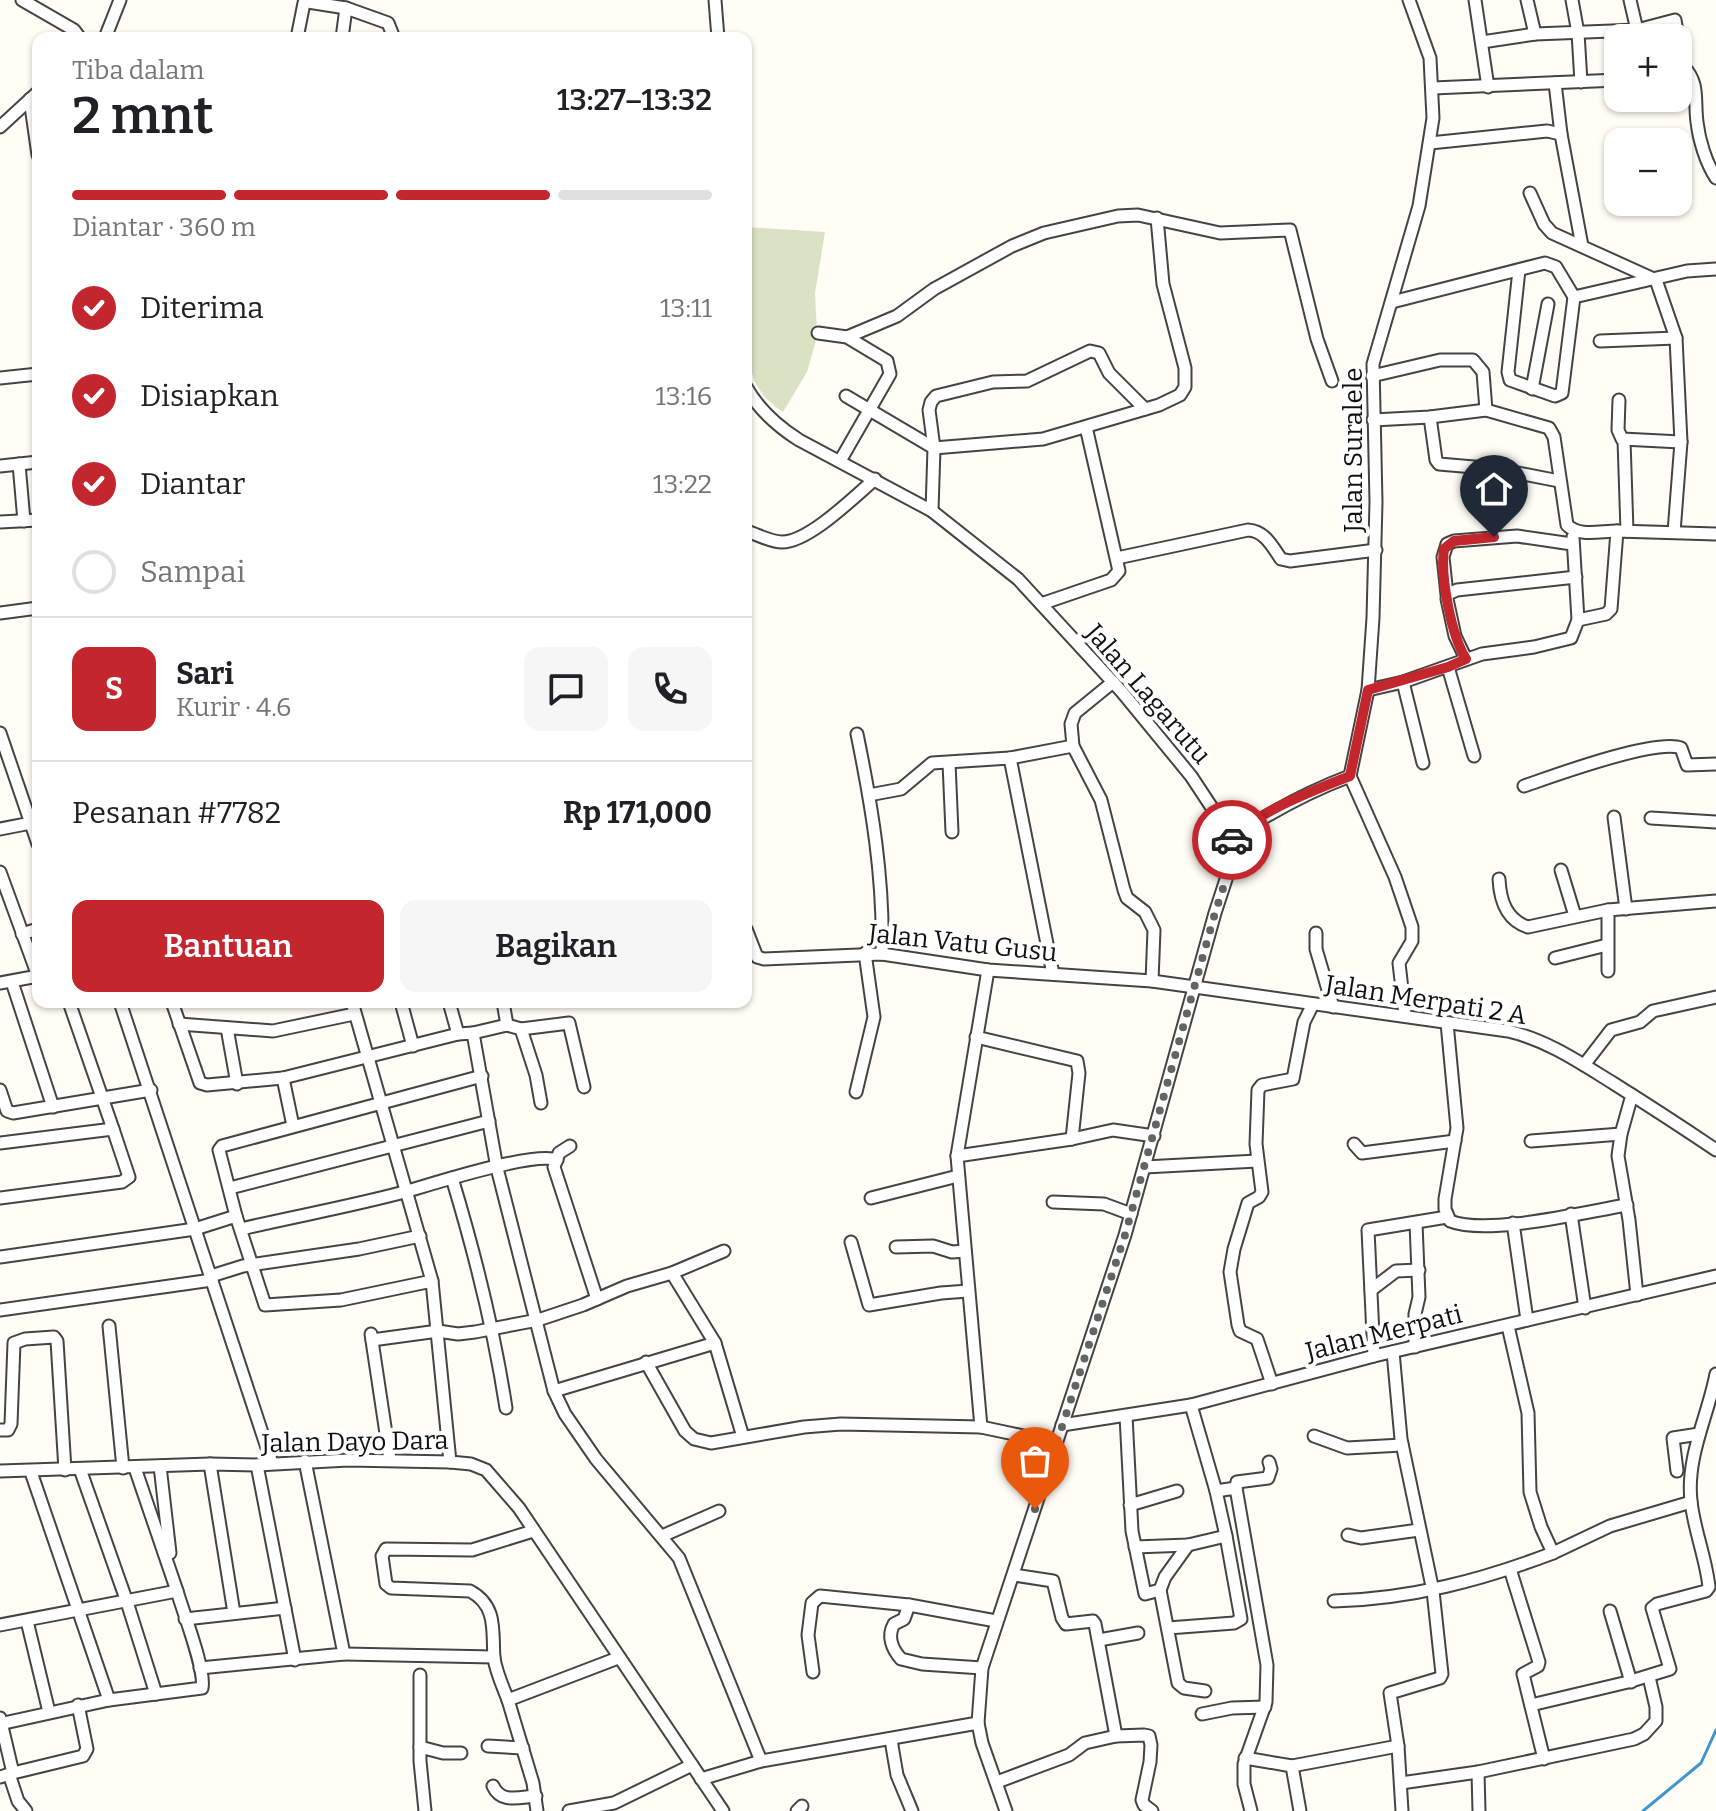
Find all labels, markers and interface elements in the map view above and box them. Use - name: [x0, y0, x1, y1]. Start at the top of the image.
- map controls: [1604, 24, 1692, 216]
- button: +: [1604, 24, 1692, 112]
- text: Tiba dalam: [72, 55, 204, 86]
- text: 13:27–13:32: [557, 82, 712, 118]
- text: 2 mnt: [72, 84, 214, 147]
- button: −: [1604, 128, 1692, 216]
- text: Diantar · 360 m: [72, 212, 256, 243]
- icon: check: [72, 286, 116, 330]
- text: Diterima: [140, 290, 264, 326]
- text: 13:11: [660, 293, 712, 324]
- street label: Jalan Suralele: [1338, 368, 1369, 533]
- icon: check: [72, 374, 116, 418]
- text: Disiapkan: [140, 378, 279, 414]
- text: 13:16: [655, 381, 712, 412]
- pin: [1460, 455, 1528, 537]
- icon: check: [72, 462, 116, 506]
- text: Diantar: [140, 466, 245, 502]
- icon: home: [1472, 467, 1516, 511]
- text: 13:22: [653, 469, 712, 500]
- text: Sampai: [140, 554, 246, 590]
- street label: Jalan Lagarutu: [1078, 617, 1217, 770]
- button: chat: [524, 647, 608, 731]
- button: phone: [628, 647, 712, 731]
- text: Sari: [176, 656, 234, 692]
- text: S: [105, 671, 123, 707]
- text: Kurir · 4.6: [176, 692, 291, 723]
- text: Pesanan #7782: [72, 795, 281, 831]
- text: Rp 171,000: [563, 795, 712, 831]
- courier: [1192, 800, 1272, 880]
- icon: car: [1210, 818, 1254, 862]
- button: Bantuan: [72, 900, 384, 992]
- button: Bagikan: [400, 900, 712, 992]
- street label: Jalan Vatu Gusu: [866, 918, 1059, 968]
- street label: Jalan Merpati 2 A: [1322, 969, 1529, 1031]
- street label: Jalan Merpati: [1302, 1299, 1466, 1368]
- street label: Jalan Dayo Dara: [260, 1425, 449, 1459]
- pin: [1001, 1427, 1069, 1509]
- icon: bag: [1013, 1439, 1057, 1483]

